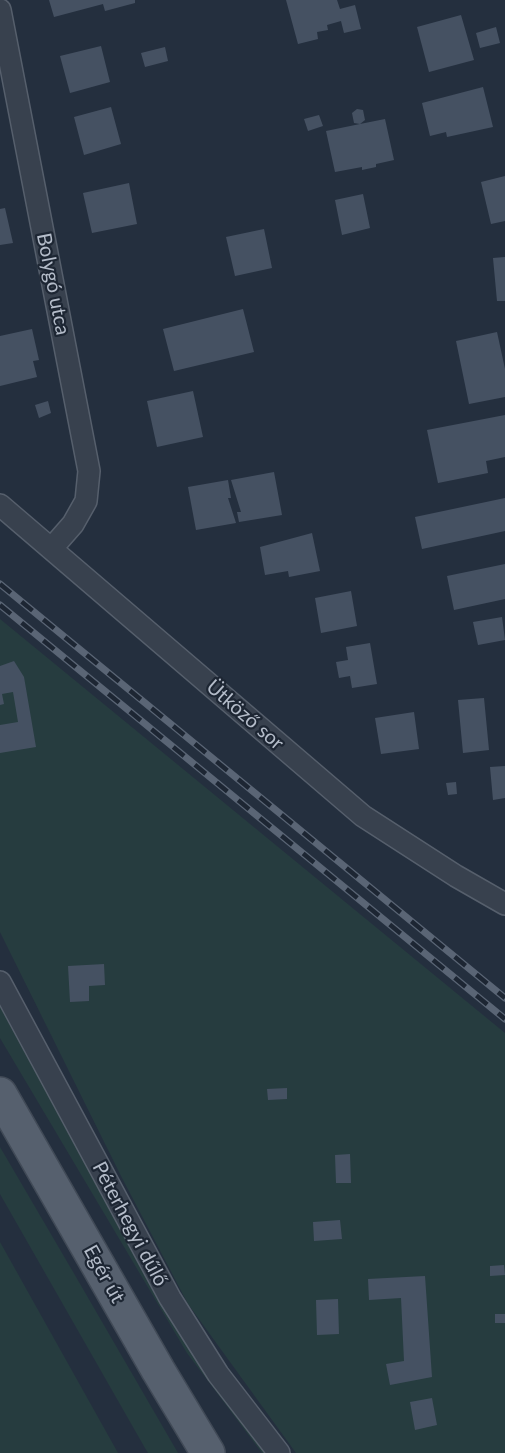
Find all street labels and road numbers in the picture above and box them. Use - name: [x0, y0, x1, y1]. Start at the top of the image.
- street label: Bolygó utca: [31, 231, 75, 337]
- street label: Ütköző sor: [201, 675, 289, 755]
- street label: Péterhegyi dűlő: [87, 1158, 173, 1290]
- street label: Egér út: [78, 1241, 130, 1307]

